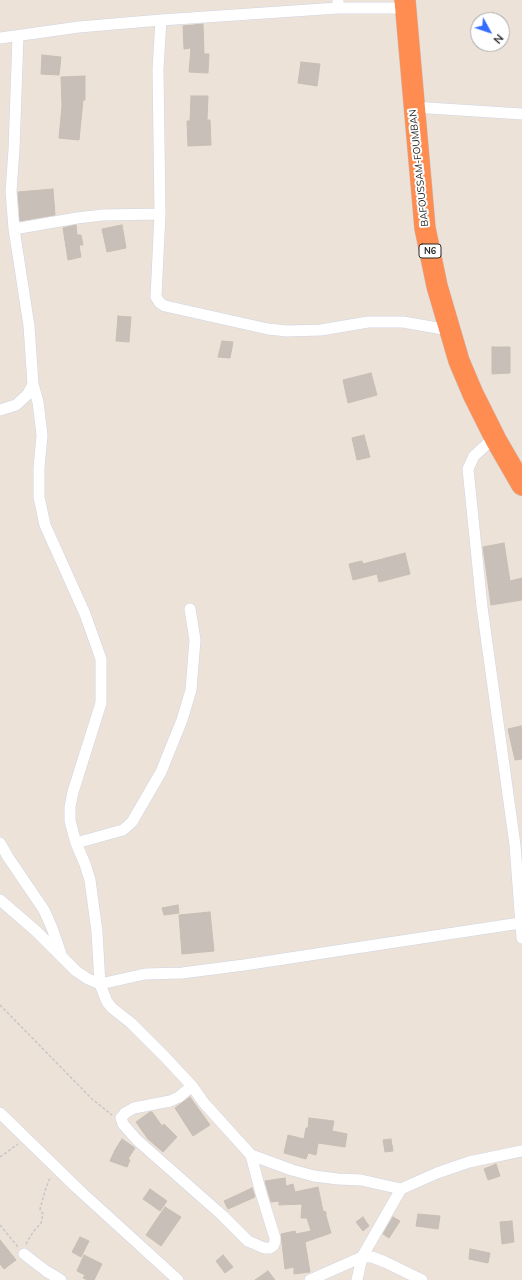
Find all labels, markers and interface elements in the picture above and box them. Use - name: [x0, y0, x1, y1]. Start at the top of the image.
- north arrow: [470, 12, 510, 52]
- text: N: [490, 31, 506, 47]
- street label: BAFOUSSAM-FOUMBAN: [407, 109, 431, 227]
- road number: N6: [419, 244, 441, 258]

